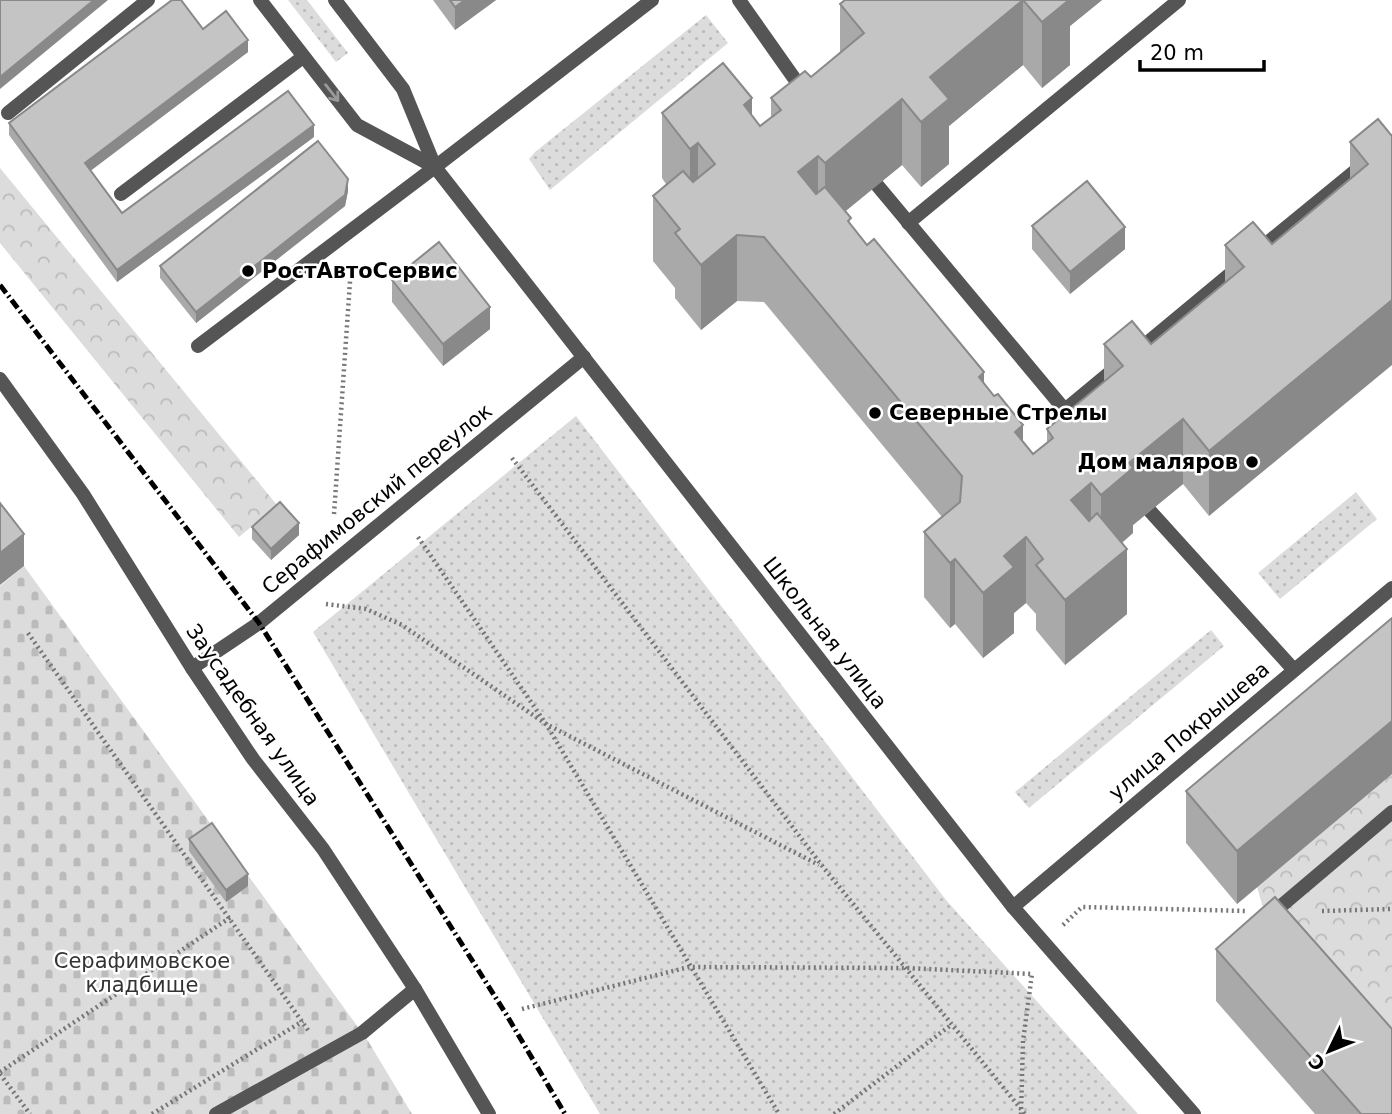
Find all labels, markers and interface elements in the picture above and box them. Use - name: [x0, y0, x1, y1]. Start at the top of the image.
- scale bar: [1140, 28, 1264, 72]
- text: 20 m: [1150, 41, 1204, 65]
- one-way arrow: [324, 83, 339, 102]
- place label: РостАвтоСервис: [262, 259, 458, 283]
- marker: РостАвтоСервис: [240, 263, 256, 279]
- street label: Серафимовский переулок: [257, 399, 497, 599]
- place label: Северные Стрелы: [889, 401, 1108, 425]
- marker: Северные Стрелы: [867, 405, 883, 421]
- place label: Дом маляров: [1077, 450, 1238, 474]
- marker: Дом маляров: [1244, 454, 1260, 470]
- street label: Школьная улица: [758, 552, 892, 714]
- street label: Заусадебная улица: [181, 620, 325, 810]
- street label: улица Покрышева: [1104, 657, 1274, 805]
- park label: Серафимовское кладбище: [54, 949, 230, 997]
- north arrow: [1294, 1016, 1364, 1086]
- text: С: [1304, 1050, 1329, 1075]

